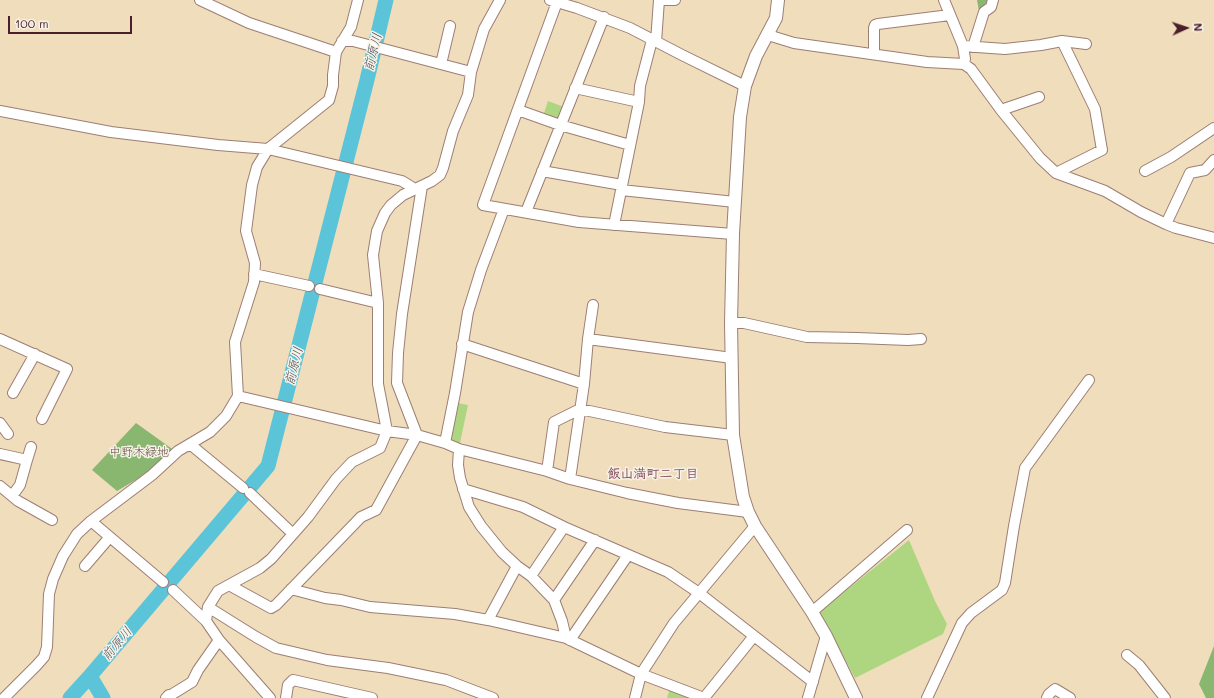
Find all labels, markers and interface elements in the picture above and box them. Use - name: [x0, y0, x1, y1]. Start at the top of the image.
- scale bar: [10, 8, 134, 34]
- north arrow: [1166, 8, 1206, 48]
- text: 100 m: [15, 15, 49, 31]
- text: N: [1191, 23, 1206, 32]
- water label: 前原川: [361, 31, 385, 73]
- water label: 前原川: [282, 345, 306, 387]
- park label: 中野木緑地: [109, 445, 169, 459]
- district label: 飯山満町二丁目: [608, 466, 698, 482]
- water label: 前原川: [98, 624, 136, 664]

